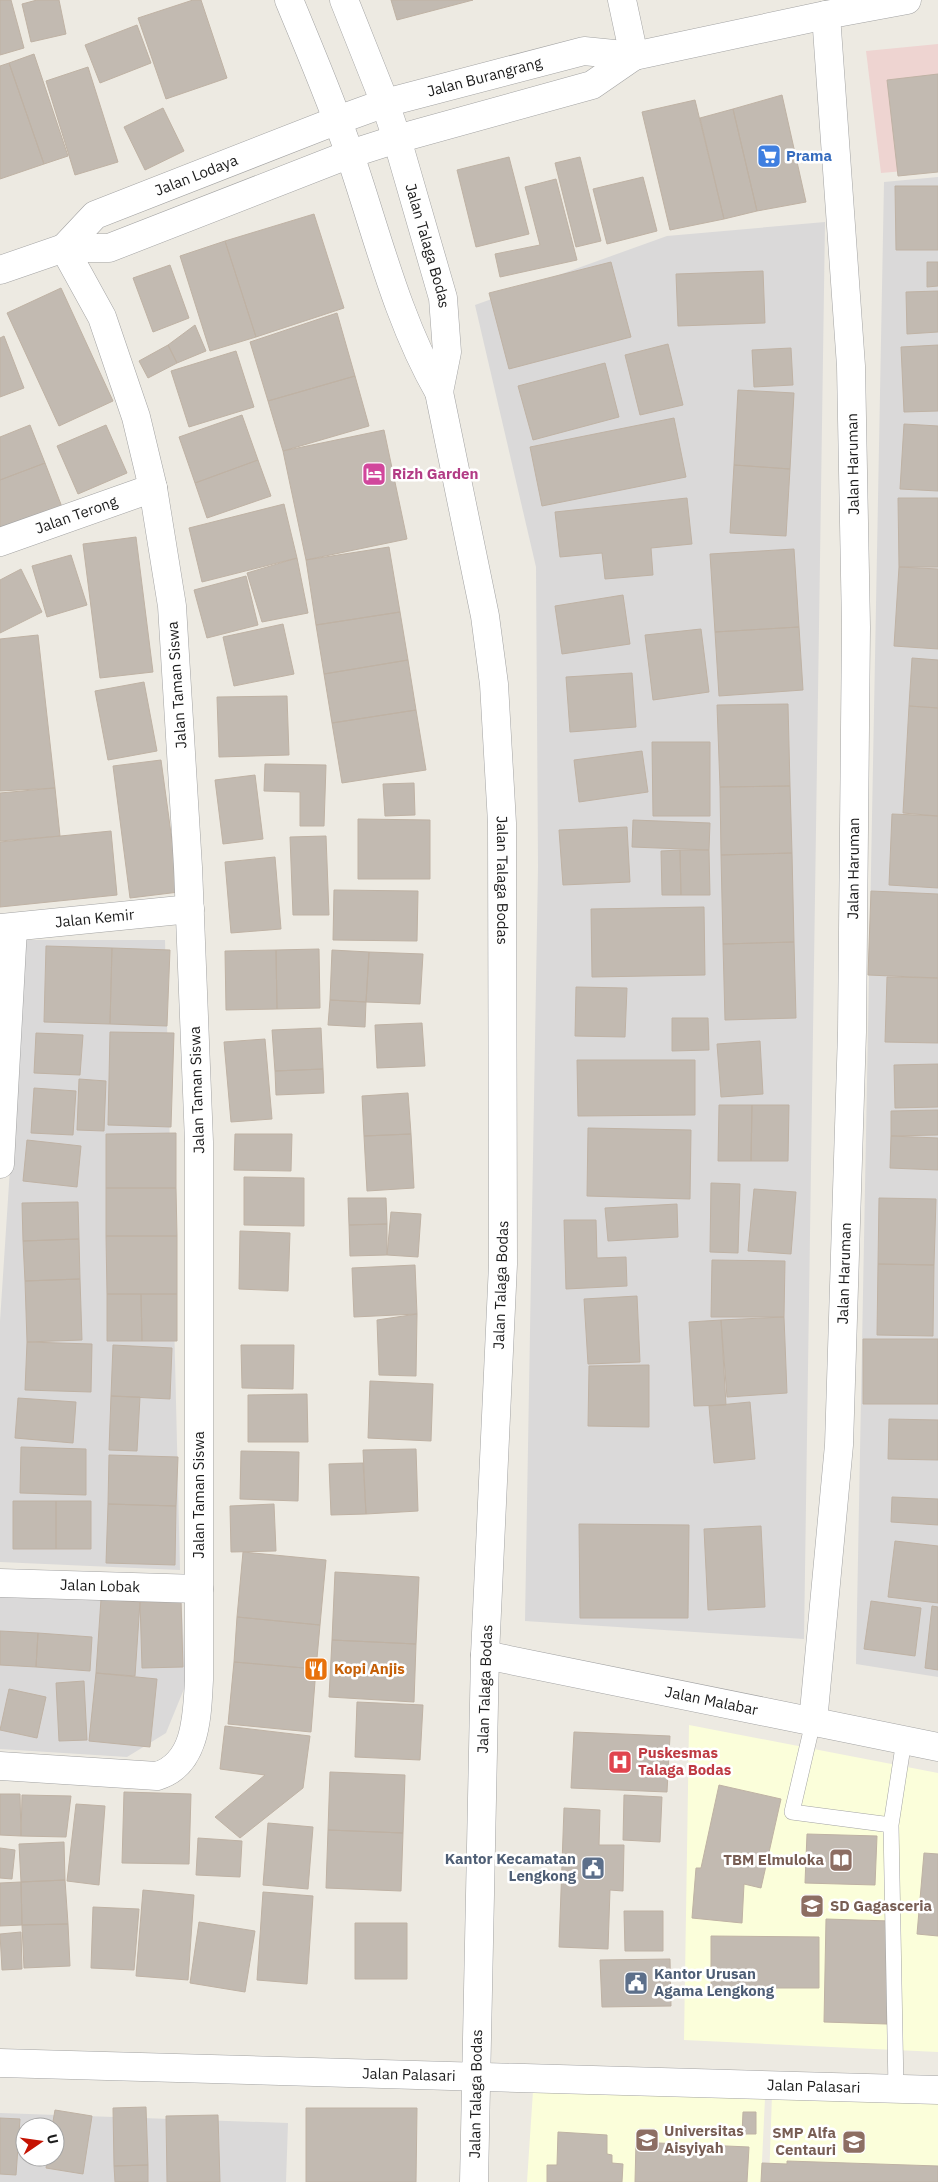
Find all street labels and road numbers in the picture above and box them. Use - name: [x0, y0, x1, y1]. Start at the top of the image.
- street label: Jalan Burangrang: [425, 52, 544, 101]
- street label: Jalan Lodaya: [152, 150, 240, 200]
- street label: Jalan Talaga Bodas: [401, 181, 454, 309]
- street label: Jalan Haruman: [842, 413, 863, 515]
- street label: Jalan Terong: [32, 491, 120, 538]
- street label: Jalan Taman Siswa: [163, 621, 190, 749]
- street label: Jalan Talaga Bodas: [493, 815, 512, 945]
- street label: Jalan Haruman: [843, 817, 863, 920]
- street label: Jalan Kemir: [54, 905, 136, 931]
- street label: Jalan Taman Siswa: [185, 1026, 208, 1154]
- street label: Jalan Talaga Bodas: [489, 1220, 512, 1350]
- street label: Jalan Haruman: [833, 1222, 855, 1325]
- street label: Jalan Taman Siswa: [189, 1431, 208, 1559]
- street label: Jalan Lobak: [60, 1575, 140, 1596]
- street label: Jalan Talaga Bodas: [473, 1624, 496, 1754]
- street label: Jalan Malabar: [663, 1682, 760, 1719]
- street label: Jalan Talaga Bodas: [465, 2029, 486, 2159]
- street label: Jalan Palasari: [362, 2063, 456, 2085]
- street label: Jalan Palasari: [767, 2075, 861, 2097]

